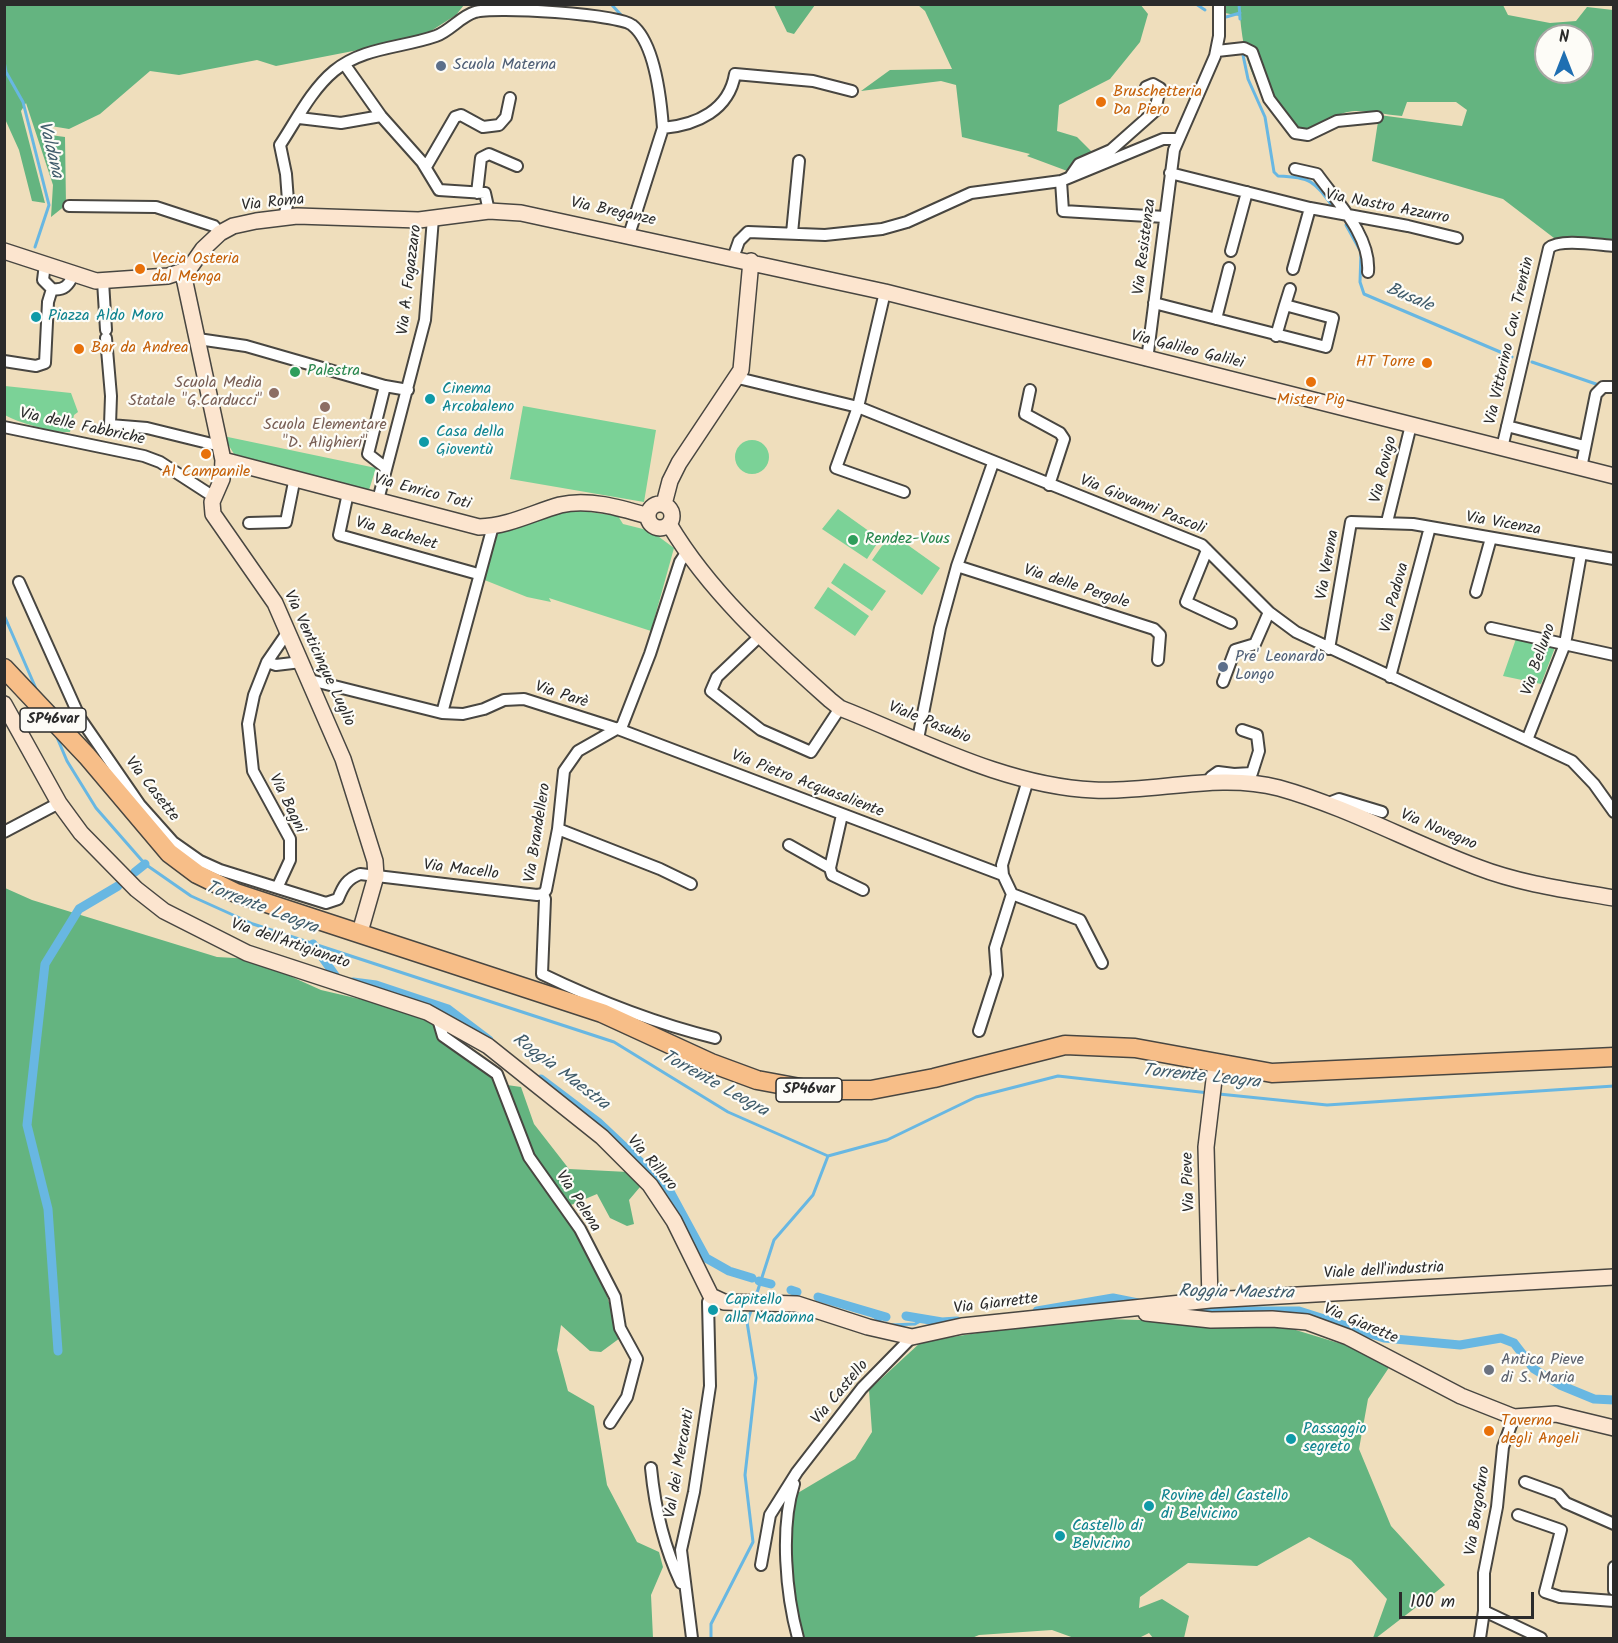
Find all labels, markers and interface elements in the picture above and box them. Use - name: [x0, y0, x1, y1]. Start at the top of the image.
- north arrow: [1534, 24, 1594, 84]
- text: N: [1559, 25, 1569, 50]
- place label: Scuola Materna: [453, 56, 556, 76]
- marker: Scuola Materna: [434, 59, 448, 73]
- place label: Bruschetteria Da Piero: [1113, 83, 1202, 121]
- marker: Bruschetteria Da Piero: [1094, 95, 1108, 109]
- water label: Valdana: [32, 119, 66, 181]
- street label: Via Nastro Azzurro: [1323, 187, 1451, 229]
- street label: Via Roma: [241, 191, 305, 217]
- street label: Via Breganze: [569, 195, 657, 231]
- street label: Via Resistenza: [1131, 198, 1161, 296]
- street label: Via A. Fogazzaro: [395, 224, 427, 336]
- place label: Vecia Osteria dal Menga: [152, 250, 239, 288]
- street label: Via Vittorino Cav. Trentin: [1482, 255, 1540, 427]
- marker: Vecia Osteria dal Menga: [133, 262, 147, 276]
- water label: Busale: [1382, 280, 1436, 318]
- place label: Piazza Aldo Moro: [48, 307, 164, 327]
- marker: Piazza Aldo Moro: [29, 310, 43, 324]
- street label: Via Galileo Galilei: [1128, 328, 1246, 374]
- place label: Bar da Andrea: [91, 339, 189, 359]
- marker: Bar da Andrea: [72, 342, 86, 356]
- place label: HT Torre: [1356, 353, 1415, 373]
- marker: HT Torre: [1420, 356, 1434, 370]
- place label: Palestra: [307, 362, 360, 382]
- marker: Palestra: [288, 365, 302, 379]
- place label: Scuola Media Statale "G.Carducci": [128, 374, 262, 412]
- marker: Mister Pig: [1304, 375, 1318, 389]
- place label: Cinema Arcobaleno: [442, 380, 514, 418]
- marker: Scuola Media Statale "G.Carducci": [267, 386, 281, 400]
- place label: Mister Pig: [1277, 391, 1345, 411]
- marker: Cinema Arcobaleno: [423, 392, 437, 406]
- marker: Scuola Elementare "D. Alighieri": [318, 400, 332, 414]
- street label: Via delle Fabbriche: [18, 405, 146, 451]
- place label: Scuola Elementare "D. Alighieri": [263, 416, 387, 454]
- place label: Casa della Gioventù: [436, 423, 504, 461]
- marker: Casa della Gioventù: [417, 435, 431, 449]
- street label: Via Rovigo: [1367, 435, 1403, 505]
- marker: Al Campanile: [199, 447, 213, 461]
- place label: Al Campanile: [162, 463, 250, 483]
- street label: Via Enrico Toti: [371, 471, 473, 515]
- street label: Via Giovanni Pascoli: [1076, 472, 1208, 540]
- street label: Via Vicenza: [1464, 509, 1542, 541]
- street label: Via Bachelet: [353, 514, 439, 556]
- street label: Via Verona: [1313, 529, 1345, 601]
- place label: Rendez-Vous: [865, 530, 950, 550]
- marker: Rendez-Vous: [846, 533, 860, 547]
- street label: Via Padova: [1377, 561, 1415, 635]
- street label: Via delle Pergole: [1021, 562, 1131, 614]
- street label: Via Venticinque Luglio: [278, 588, 358, 730]
- street label: Via Belluno: [1519, 621, 1561, 699]
- place label: Pre' Leonardo Longo: [1235, 648, 1325, 686]
- marker: Pre' Leonardo Longo: [1216, 660, 1230, 674]
- street label: Via Parè: [532, 678, 590, 714]
- street label: Viale Pasubio: [885, 699, 973, 749]
- road number: SP46var: [20, 708, 86, 732]
- street label: Via Pietro Acquasaliente: [728, 747, 886, 823]
- street label: Via Casette: [120, 754, 182, 826]
- street label: Via Bagni: [263, 771, 309, 837]
- street label: Via Brandellero: [522, 782, 556, 884]
- street label: Via Novegno: [1397, 806, 1479, 856]
- street label: Via Macello: [422, 857, 500, 885]
- water label: Torrente Leogra: [202, 878, 320, 940]
- street label: Via dell'Artigianato: [228, 916, 352, 974]
- water label: Roggia Maestra: [507, 1030, 613, 1116]
- water label: Torrente Leogra: [657, 1047, 771, 1123]
- water label: Torrente Leogra: [1141, 1061, 1261, 1095]
- road number: SP46var: [776, 1078, 842, 1102]
- street label: Via Rillaro: [622, 1132, 680, 1196]
- street label: Via Pieve: [1179, 1152, 1201, 1212]
- street label: Via Pelena: [550, 1168, 604, 1236]
- street label: Viale dell'industria: [1323, 1259, 1445, 1285]
- water label: Roggia Maestra: [1178, 1282, 1294, 1306]
- street label: Via Giarrette: [953, 1290, 1039, 1320]
- place label: Capitello alla Madonna: [725, 1291, 814, 1329]
- street label: Via Giarette: [1320, 1301, 1400, 1349]
- marker: Capitello alla Madonna: [706, 1303, 720, 1317]
- place label: Antica Pieve di S. Maria: [1501, 1351, 1584, 1389]
- street label: Via Castello: [808, 1357, 874, 1429]
- marker: Antica Pieve di S. Maria: [1482, 1363, 1496, 1377]
- street label: Val dei Mercanti: [662, 1408, 700, 1520]
- place label: Taverna degli Angeli: [1501, 1412, 1579, 1450]
- place label: Passaggio segreto: [1303, 1420, 1367, 1458]
- marker: Taverna degli Angeli: [1482, 1424, 1496, 1438]
- marker: Passaggio segreto: [1284, 1432, 1298, 1446]
- street label: Via Borgofuro: [1462, 1465, 1496, 1557]
- place label: Rovine del Castello di Belvicino: [1161, 1487, 1288, 1525]
- marker: Rovine del Castello di Belvicino: [1142, 1499, 1156, 1513]
- place label: Castello di Belvicino: [1072, 1517, 1143, 1555]
- marker: Castello di Belvicino: [1053, 1529, 1067, 1543]
- scale bar: [1402, 1580, 1537, 1618]
- text: 100 m: [1410, 1588, 1455, 1617]

